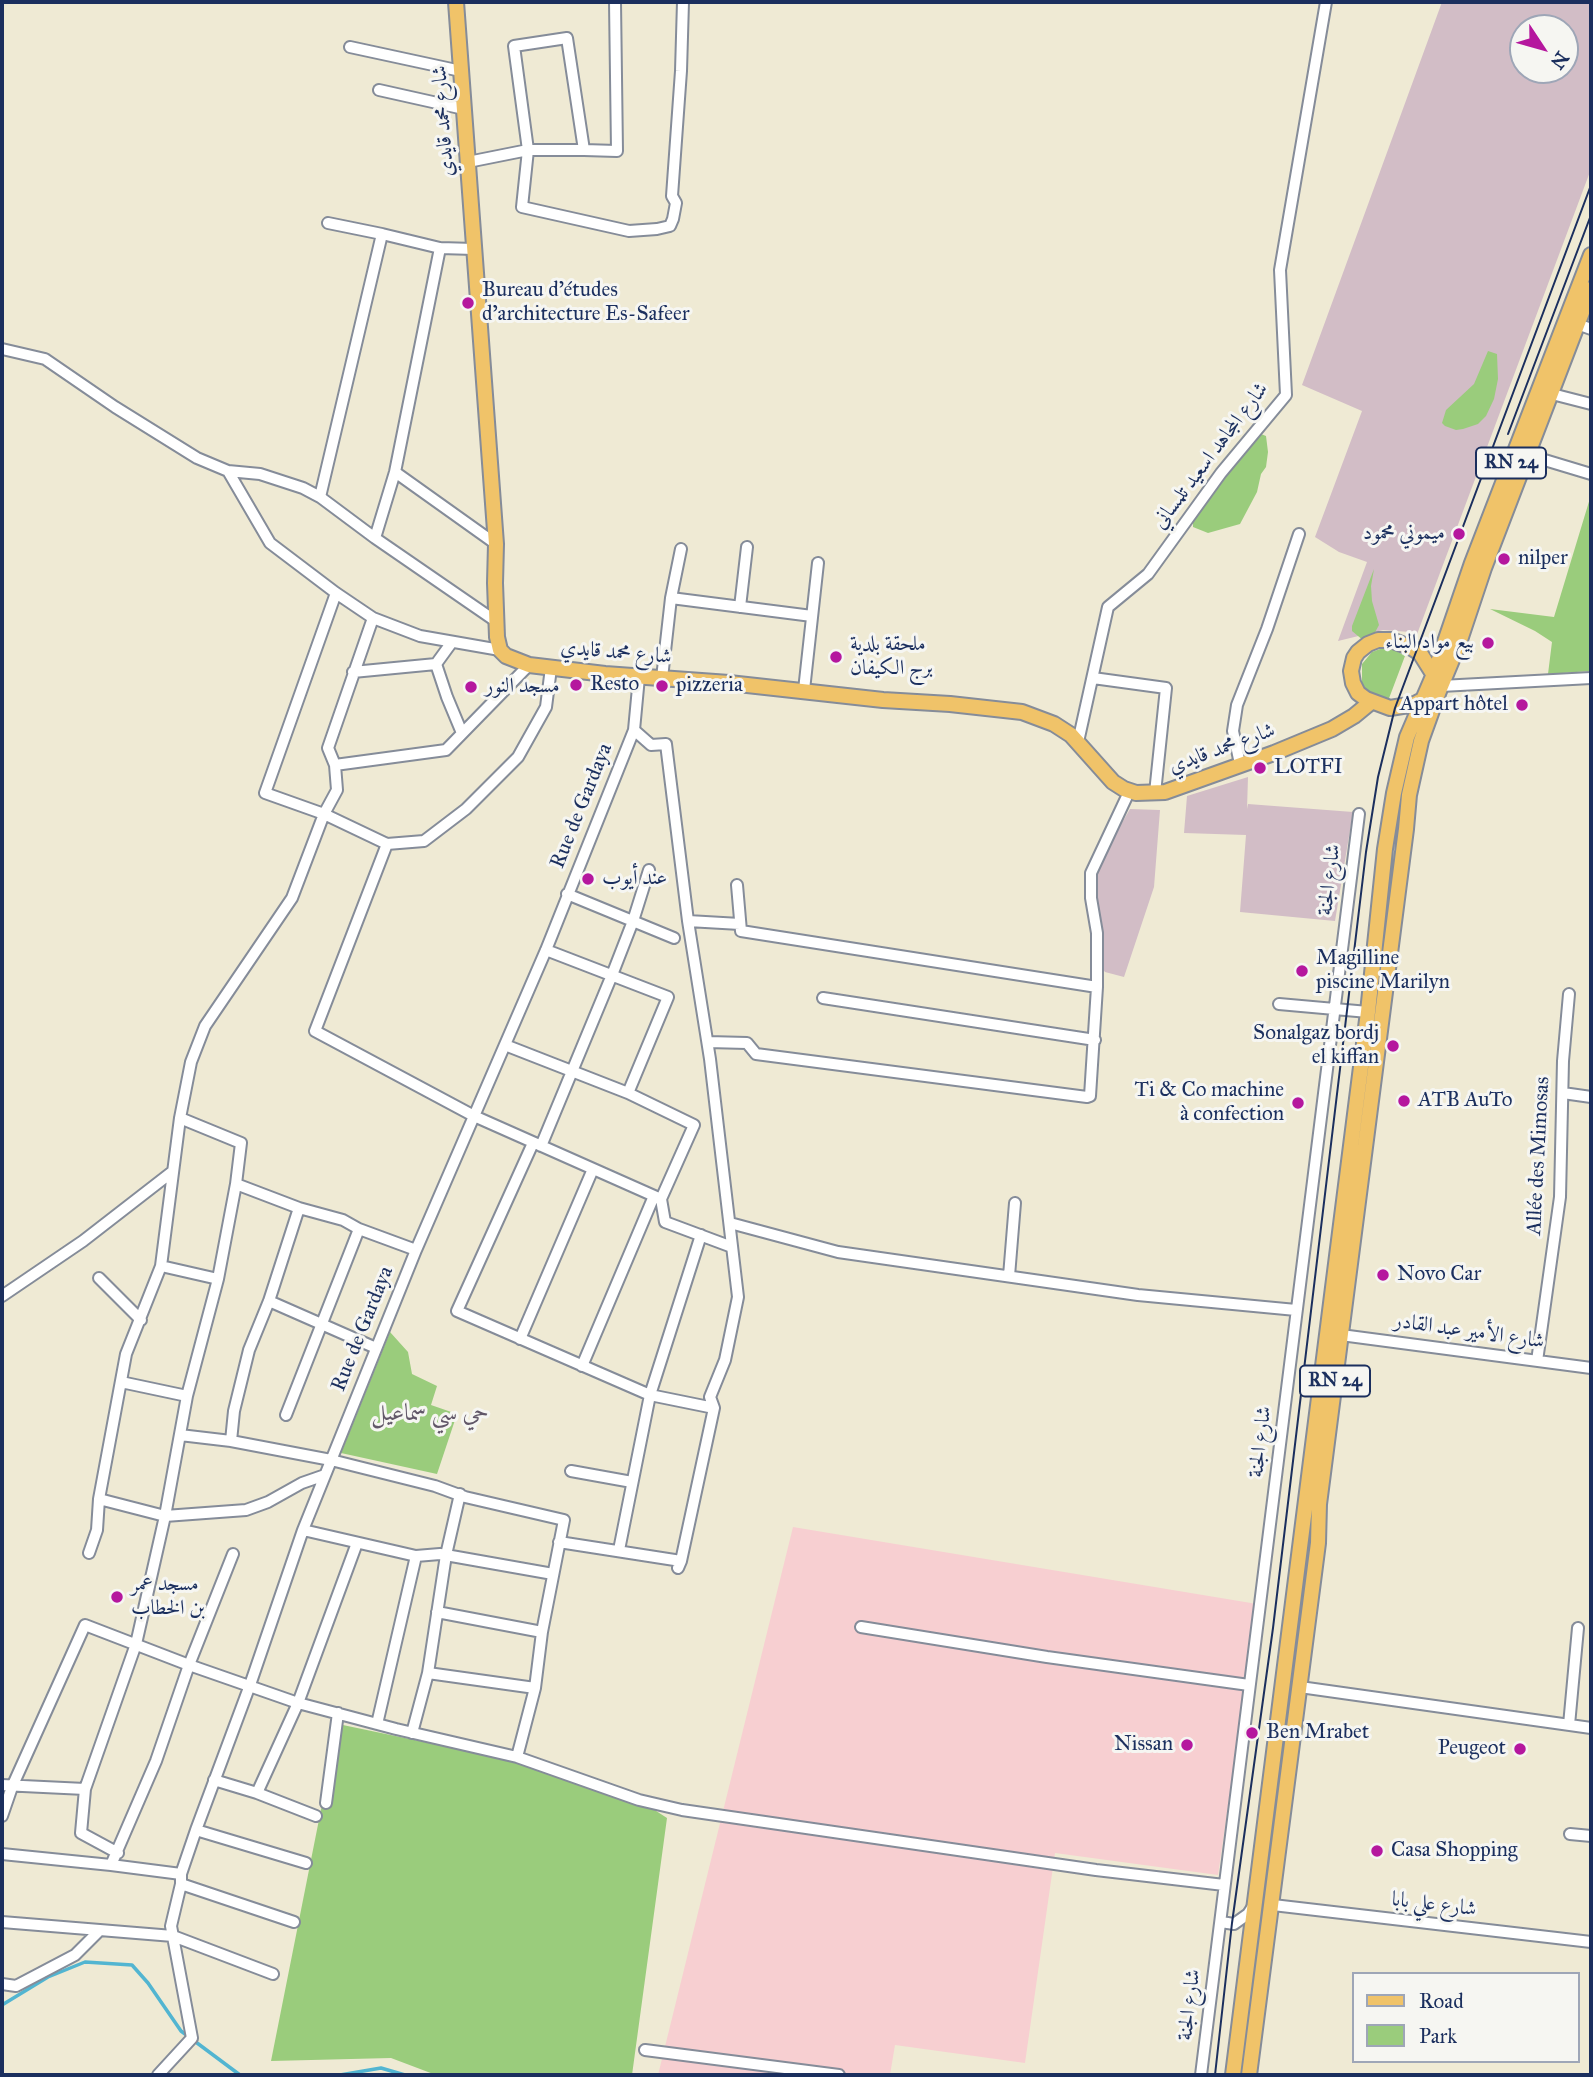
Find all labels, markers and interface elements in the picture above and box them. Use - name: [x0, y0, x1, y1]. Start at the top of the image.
- north arrow: [1509, 14, 1579, 84]
- text: N: [1546, 47, 1574, 74]
- street label: شارع محمد قايدي: [428, 65, 460, 177]
- place label: Bureau d'études d'architecture Es-Safeer: [482, 278, 690, 328]
- marker: Bureau d'études d'architecture Es-Safeer: [460, 295, 476, 311]
- street label: شارع المجاهد اسعيد تلمساني: [1148, 378, 1274, 534]
- road number: RN 24: [1476, 447, 1546, 478]
- place label: ميموني محمود: [1363, 521, 1445, 547]
- marker: ميموني محمود: [1451, 526, 1467, 542]
- place label: nilper: [1518, 546, 1568, 572]
- marker: nilper: [1496, 551, 1512, 567]
- place label: بيع مواد البناء: [1385, 630, 1474, 656]
- place label: ملحقة بلدية برج الكيفان: [850, 632, 933, 682]
- marker: بيع مواد البناء: [1480, 635, 1496, 651]
- street label: شارع محمد قايدي: [559, 636, 673, 670]
- marker: ملحقة بلدية برج الكيفان: [828, 649, 844, 665]
- place label: Resto: [590, 672, 639, 698]
- place label: pizzeria: [676, 673, 743, 699]
- place label: مسجد النور: [485, 674, 560, 700]
- marker: Resto: [568, 677, 584, 693]
- marker: pizzeria: [654, 678, 670, 694]
- marker: مسجد النور: [463, 679, 479, 695]
- place label: Appart hôtel: [1400, 692, 1508, 718]
- marker: Appart hôtel: [1514, 697, 1530, 713]
- street label: شارع محمد قايدي: [1165, 718, 1279, 780]
- street label: Rue de Gardaya: [545, 740, 619, 872]
- place label: LOTFI: [1274, 755, 1343, 781]
- marker: LOTFI: [1252, 760, 1268, 776]
- street label: شارع الجنة: [1313, 843, 1347, 917]
- place label: عند أيوب: [602, 866, 667, 892]
- marker: عند أيوب: [580, 871, 596, 887]
- place label: Magilline piscine Marilyn: [1316, 946, 1450, 996]
- marker: Magilline piscine Marilyn: [1294, 963, 1310, 979]
- place label: Sonalgaz bordj el kiffan: [1253, 1021, 1379, 1071]
- marker: Sonalgaz bordj el kiffan: [1385, 1038, 1401, 1054]
- street label: Allée des Mimosas: [1522, 1076, 1556, 1236]
- place label: Ti & Co machine à confection: [1134, 1078, 1284, 1128]
- place label: ATB AuTo: [1418, 1088, 1512, 1114]
- marker: ATB AuTo: [1396, 1093, 1412, 1109]
- marker: Ti & Co machine à confection: [1290, 1095, 1306, 1111]
- place label: Novo Car: [1397, 1262, 1481, 1288]
- street label: Rue de Gardaya: [326, 1263, 400, 1395]
- marker: Novo Car: [1375, 1267, 1391, 1283]
- street label: شارع الأمير عبد القادر: [1392, 1309, 1546, 1355]
- road number: RN 24: [1300, 1366, 1370, 1396]
- district label: حي سي سماعيل: [371, 1400, 489, 1428]
- street label: شارع الجنة: [1244, 1405, 1278, 1479]
- place label: مسجد عمر بن الخطاب: [131, 1572, 205, 1622]
- marker: مسجد عمر بن الخطاب: [109, 1589, 125, 1605]
- place label: Ben Mrabet: [1266, 1720, 1369, 1746]
- marker: Ben Mrabet: [1244, 1725, 1260, 1741]
- place label: Nissan: [1114, 1732, 1173, 1758]
- place label: Peugeot: [1438, 1736, 1506, 1762]
- marker: Nissan: [1179, 1737, 1195, 1753]
- marker: Peugeot: [1512, 1741, 1528, 1757]
- place label: Casa Shopping: [1391, 1838, 1518, 1864]
- marker: Casa Shopping: [1369, 1843, 1385, 1859]
- street label: شارع علي بابا: [1390, 1887, 1478, 1923]
- street label: شارع الجنة: [1173, 1968, 1207, 2042]
- legend: [1352, 1972, 1579, 2063]
- text: Road: [1419, 1988, 1464, 2014]
- text: Park: [1419, 2023, 1457, 2049]

